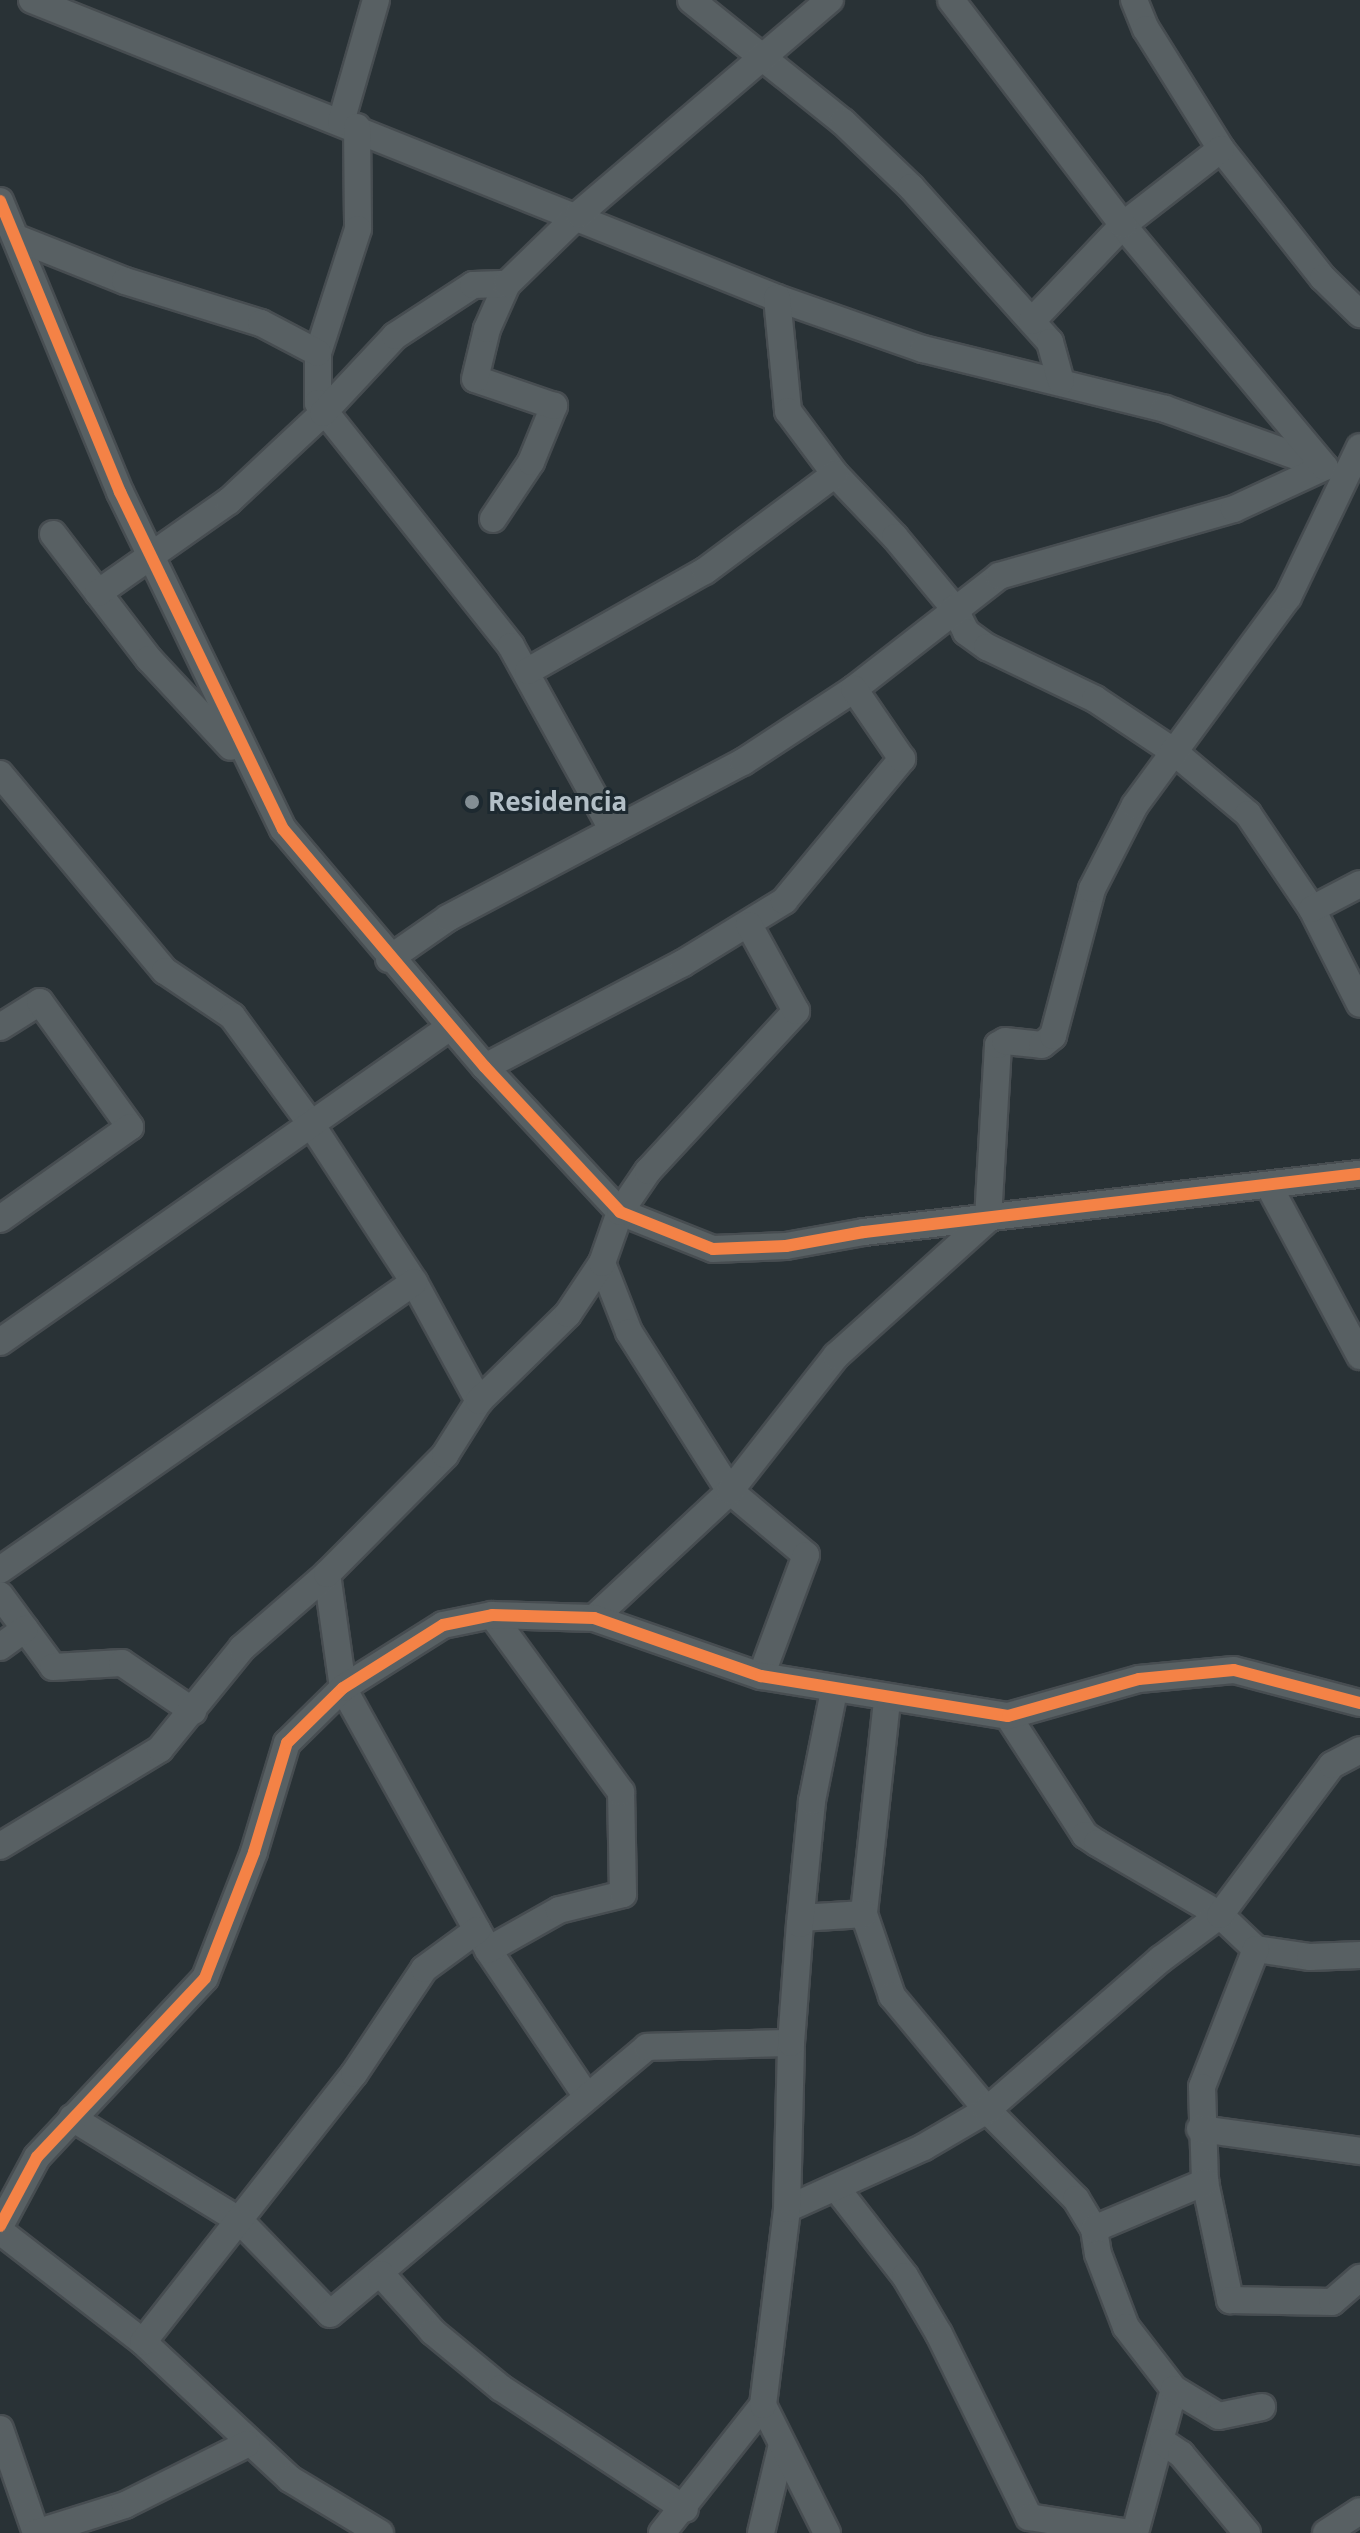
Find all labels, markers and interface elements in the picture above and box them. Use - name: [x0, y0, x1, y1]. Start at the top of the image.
- place label: Residencia: [488, 786, 627, 818]
- marker: Residencia: [463, 793, 481, 811]

